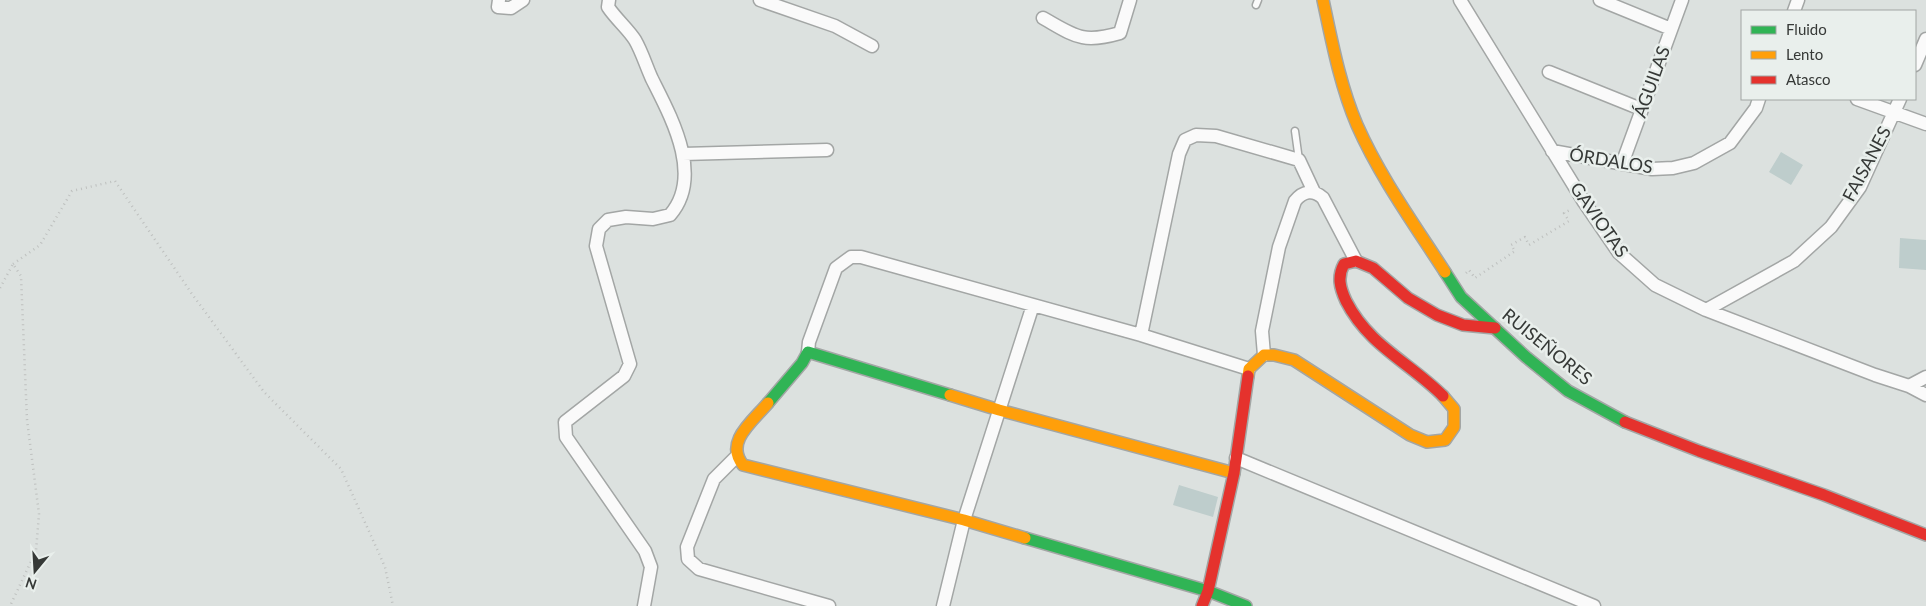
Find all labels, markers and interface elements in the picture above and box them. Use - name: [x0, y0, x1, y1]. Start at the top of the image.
- legend: [1741, 10, 1916, 100]
- text: Fluido: [1786, 20, 1827, 38]
- street label: ÁGUILAS: [1628, 43, 1674, 120]
- text: Lento: [1786, 45, 1823, 63]
- text: Atasco: [1786, 70, 1831, 88]
- street label: FAISANES: [1837, 122, 1895, 205]
- street label: ÓRDALOS: [1568, 143, 1654, 177]
- street label: GAVIOTAS: [1566, 178, 1634, 261]
- street label: RUISEÑORES: [1498, 303, 1597, 389]
- north arrow: [10, 546, 60, 596]
- text: N: [23, 574, 39, 594]

